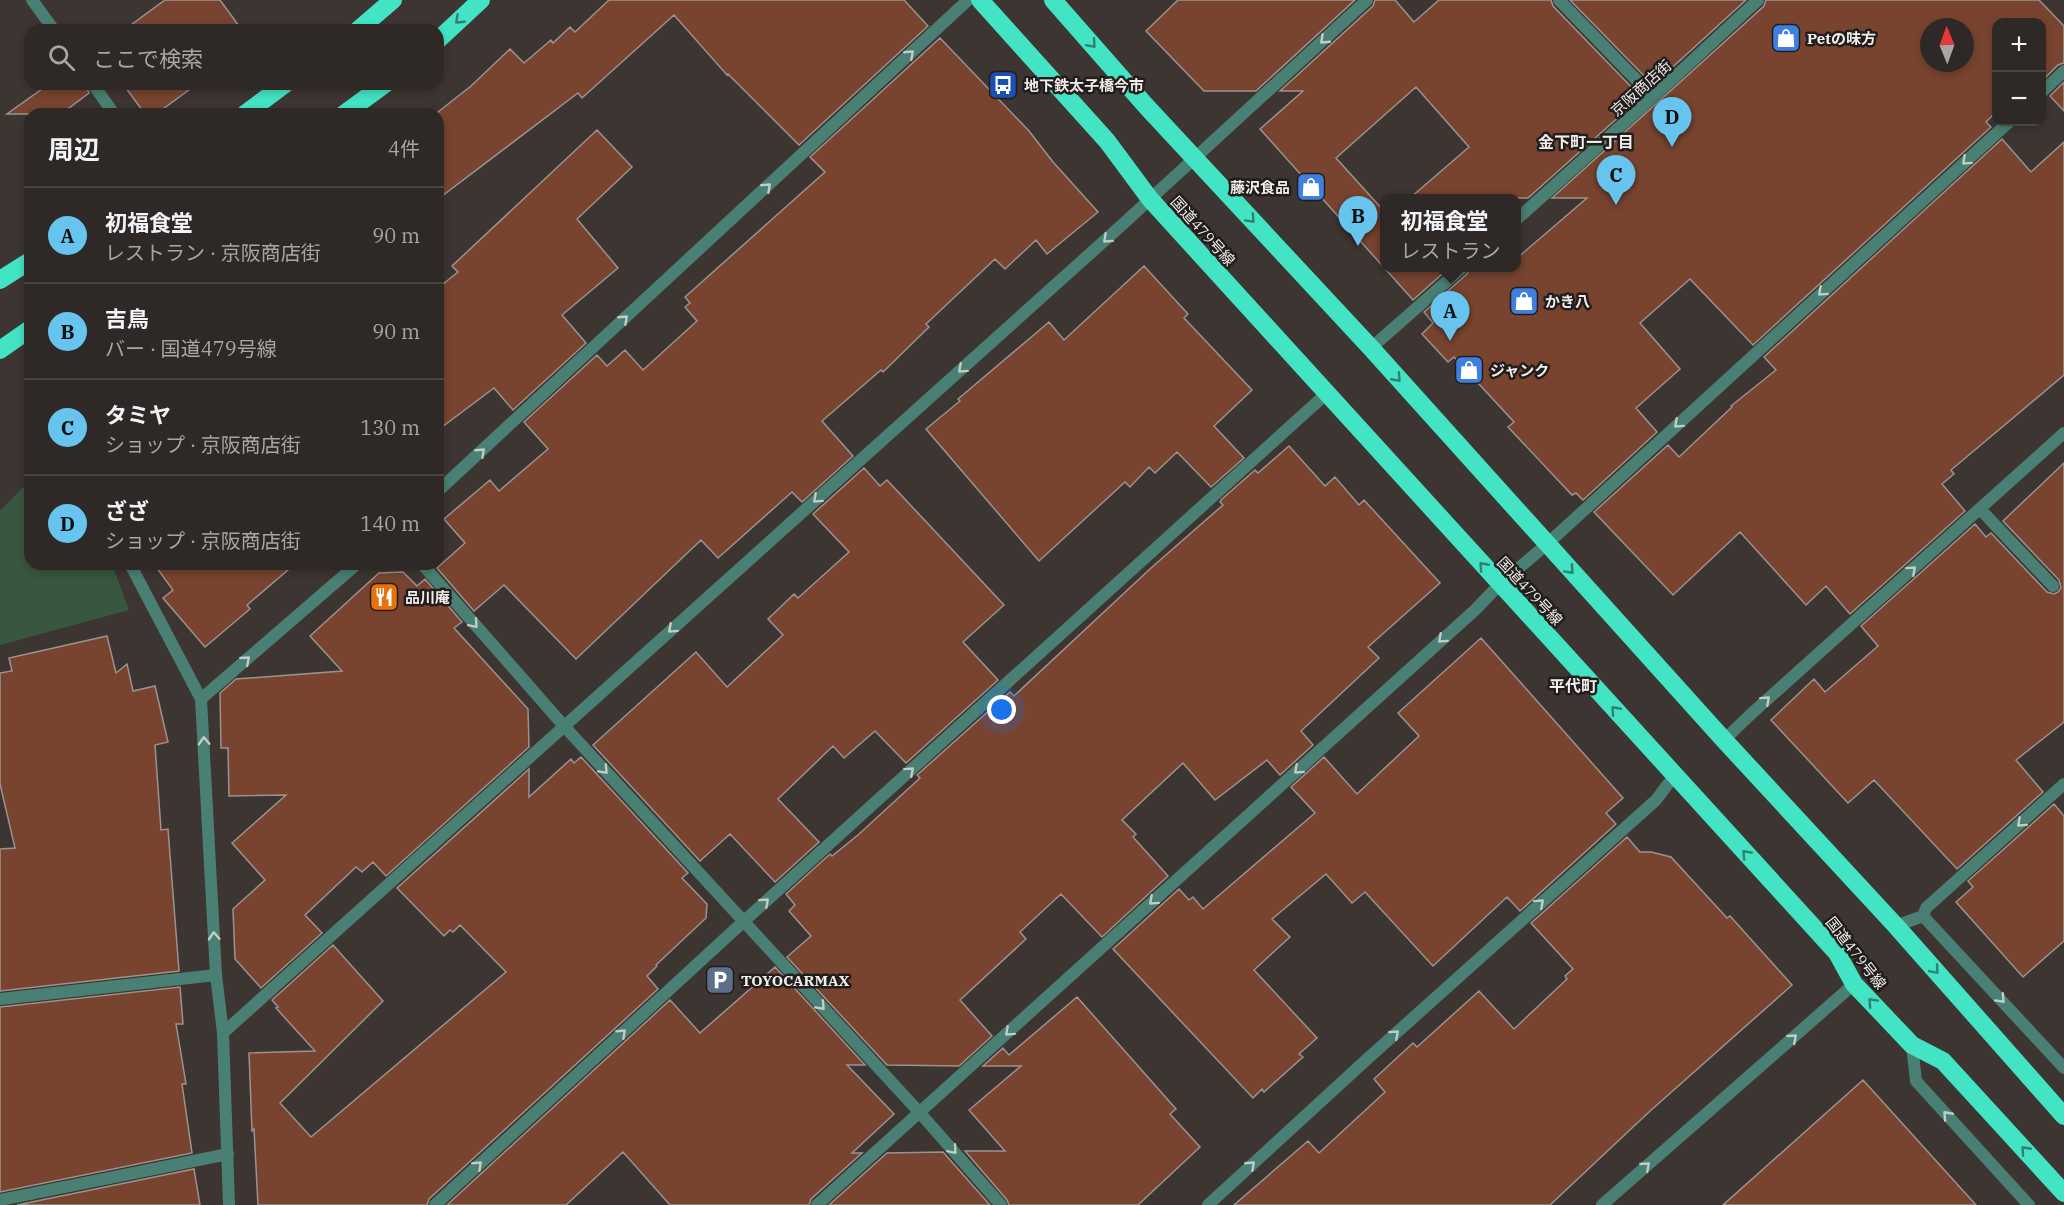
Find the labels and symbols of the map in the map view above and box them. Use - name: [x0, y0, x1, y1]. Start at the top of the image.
- one-way arrow: [456, 13, 466, 24]
- north arrow: [1920, 18, 1974, 72]
- shop icon: Petの味方: [1770, 22, 1802, 54]
- place label: Petの味方: [1807, 29, 1876, 48]
- one-way arrow: [1320, 33, 1331, 44]
- one-way arrow: [1085, 37, 1096, 48]
- one-way arrow: [903, 51, 914, 62]
- street label: 京阪商店街: [1607, 56, 1675, 120]
- bus stop icon: 地下鉄太子橋今市: [987, 69, 1019, 101]
- place label: 地下鉄太子橋今市: [1024, 76, 1144, 95]
- pin: D: [1652, 98, 1692, 147]
- district label: 金下町一丁目: [1538, 132, 1634, 152]
- one-way arrow: [1962, 154, 1973, 165]
- pin: C: [1596, 156, 1636, 205]
- shop icon: 藤沢食品: [1295, 171, 1327, 203]
- place label: 藤沢食品: [1230, 178, 1290, 197]
- one-way arrow: [761, 183, 771, 194]
- street label: 国道479号線: [1167, 192, 1239, 270]
- pin: B: [1338, 196, 1378, 246]
- one-way arrow: [1244, 212, 1255, 223]
- one-way arrow: [1103, 232, 1114, 243]
- shop icon: かき八: [1508, 285, 1540, 317]
- one-way arrow: [1818, 285, 1829, 296]
- pin: A: [1430, 292, 1470, 341]
- place label: かき八: [1545, 292, 1590, 311]
- one-way arrow: [617, 315, 628, 326]
- shop icon: ジャンク: [1453, 354, 1485, 386]
- place label: ジャンク: [1490, 361, 1549, 380]
- one-way arrow: [958, 362, 969, 373]
- one-way arrow: [1390, 371, 1401, 382]
- one-way arrow: [1674, 417, 1685, 428]
- one-way arrow: [474, 448, 485, 459]
- one-way arrow: [813, 492, 824, 503]
- street label: 国道479号線: [1493, 553, 1567, 629]
- one-way arrow: [1479, 562, 1490, 573]
- one-way arrow: [1563, 563, 1574, 574]
- one-way arrow: [1905, 566, 1915, 577]
- restaurant icon: 品川庵: [368, 581, 400, 613]
- place label: 品川庵: [405, 588, 450, 607]
- one-way arrow: [467, 617, 478, 628]
- one-way arrow: [668, 622, 678, 633]
- one-way arrow: [1438, 632, 1449, 643]
- one-way arrow: [239, 656, 250, 667]
- district label: 平代町: [1549, 676, 1597, 696]
- your location: [987, 695, 1016, 724]
- one-way arrow: [1760, 696, 1770, 707]
- one-way arrow: [1611, 706, 1622, 717]
- one-way arrow: [197, 737, 210, 746]
- one-way arrow: [597, 763, 608, 774]
- one-way arrow: [1294, 763, 1305, 774]
- one-way arrow: [903, 767, 913, 778]
- one-way arrow: [2017, 816, 2027, 827]
- one-way arrow: [1742, 850, 1753, 860]
- one-way arrow: [1149, 894, 1160, 905]
- one-way arrow: [759, 898, 769, 909]
- one-way arrow: [1533, 899, 1544, 910]
- street label: 国道479号線: [1822, 913, 1890, 993]
- one-way arrow: [207, 931, 220, 940]
- one-way arrow: [1928, 963, 1939, 974]
- parking icon: TOYOCARMAX: [704, 964, 736, 996]
- place label: TOYOCARMAX: [741, 971, 849, 990]
- one-way arrow: [1993, 992, 2004, 1003]
- one-way arrow: [1868, 998, 1879, 1009]
- one-way arrow: [814, 999, 825, 1010]
- one-way arrow: [1005, 1025, 1016, 1036]
- one-way arrow: [614, 1030, 625, 1041]
- one-way arrow: [1388, 1030, 1399, 1041]
- one-way arrow: [1786, 1034, 1797, 1045]
- one-way arrow: [1943, 1111, 1954, 1122]
- one-way arrow: [946, 1143, 957, 1154]
- one-way arrow: [2021, 1146, 2032, 1157]
- one-way arrow: [471, 1162, 482, 1173]
- one-way arrow: [1244, 1162, 1255, 1173]
- one-way arrow: [1639, 1163, 1650, 1174]

